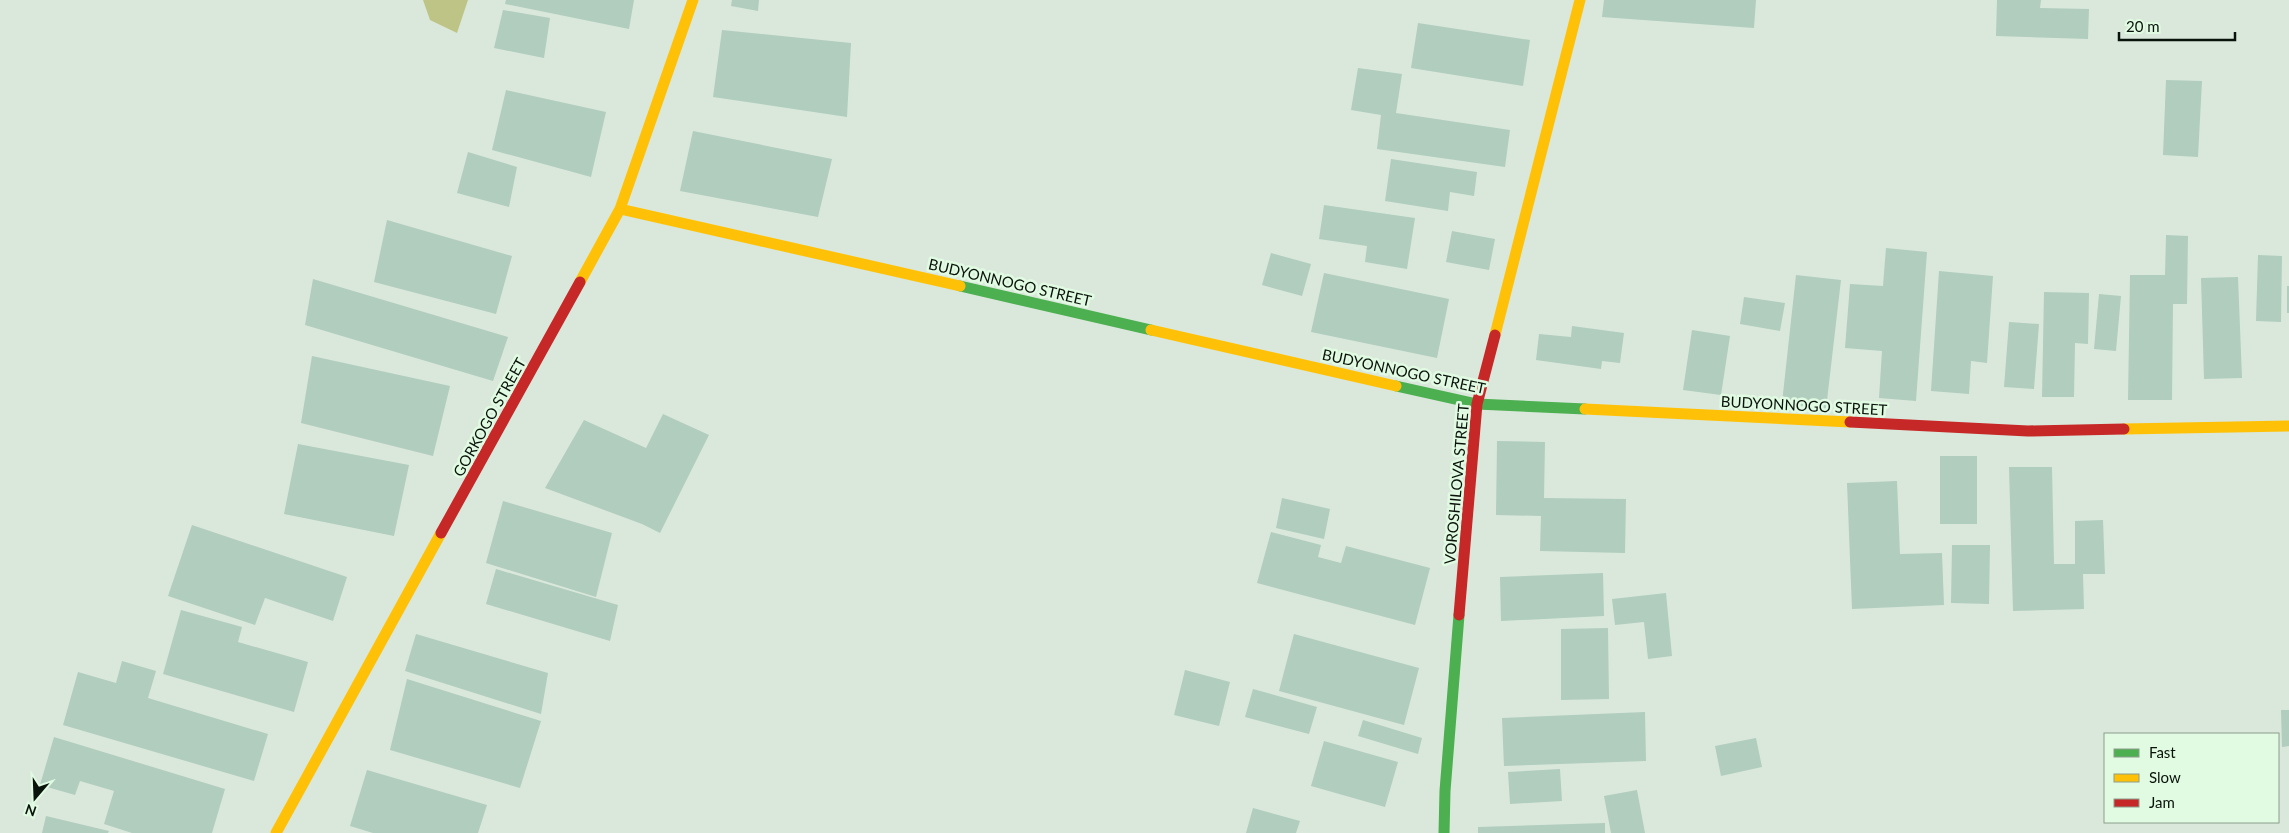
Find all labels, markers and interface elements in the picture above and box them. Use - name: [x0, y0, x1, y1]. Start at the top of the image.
- scale bar: [2119, 10, 2235, 42]
- text: 20 m: [2126, 17, 2160, 35]
- street label: BUDYONNOGO STREET: [927, 254, 1093, 310]
- street label: BUDYONNOGO STREET: [1321, 345, 1488, 397]
- street label: GORKOGO STREET: [449, 354, 529, 480]
- street label: BUDYONNOGO STREET: [1720, 392, 1888, 418]
- street label: VOROSHILOVA STREET: [1440, 403, 1472, 565]
- legend: [2104, 733, 2279, 823]
- text: Fast: [2149, 743, 2176, 761]
- text: Slow: [2149, 768, 2181, 786]
- north arrow: [10, 773, 60, 823]
- text: Jam: [2149, 793, 2175, 811]
- text: N: [23, 801, 38, 821]

